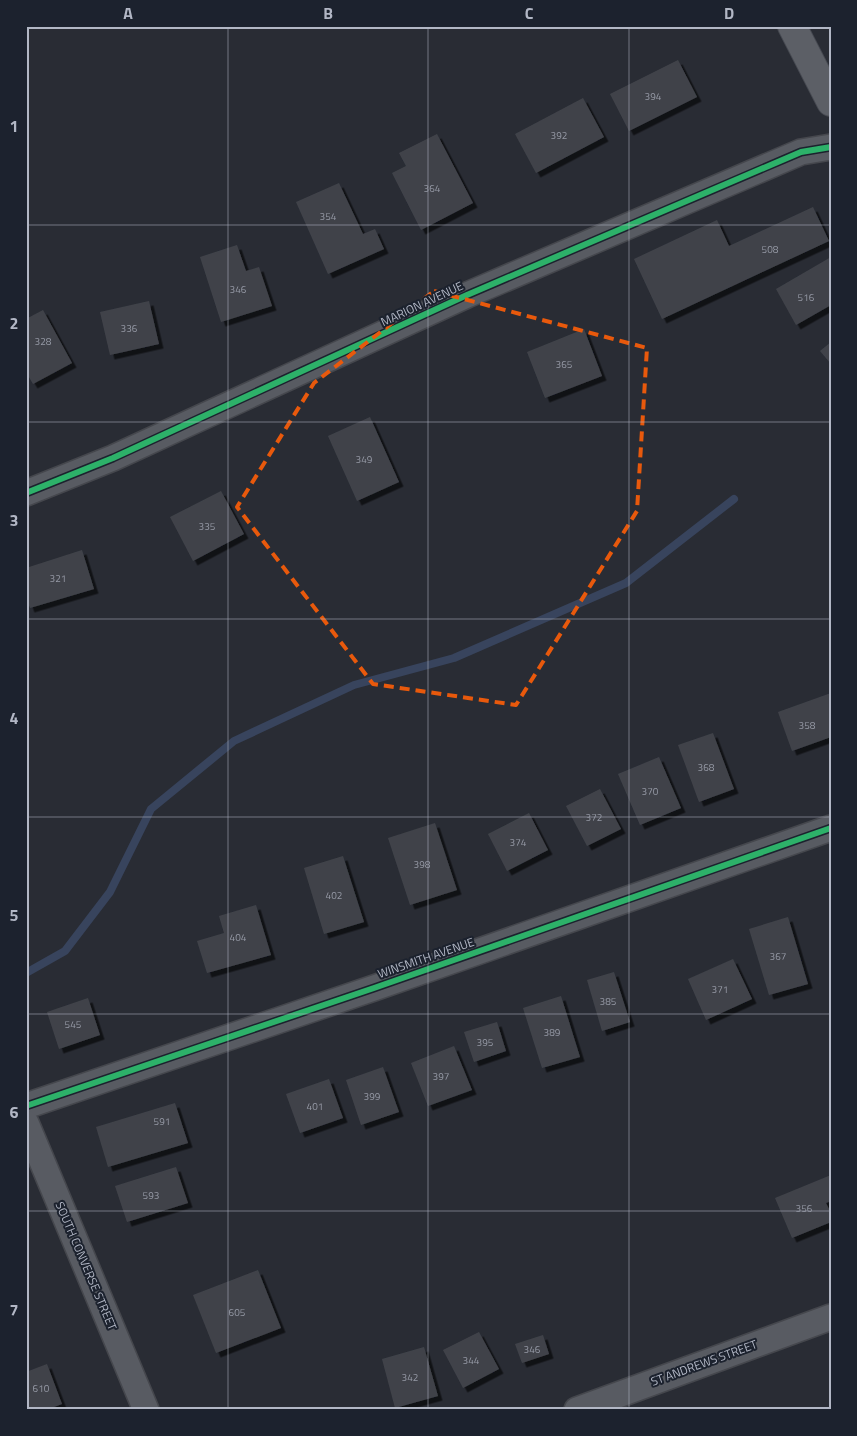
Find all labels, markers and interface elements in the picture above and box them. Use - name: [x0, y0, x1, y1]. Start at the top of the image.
- text: A: [123, 1, 133, 25]
- text: B: [323, 1, 333, 25]
- text: C: [525, 1, 534, 25]
- text: D: [724, 1, 734, 25]
- house number: 394: [645, 89, 662, 104]
- text: 1: [10, 114, 18, 138]
- house number: 392: [551, 128, 567, 143]
- house number: 364: [424, 181, 441, 196]
- house number: 354: [320, 209, 337, 224]
- house number: 508: [762, 242, 779, 257]
- street label: MARION AVENUE: [377, 276, 467, 331]
- house number: 346: [230, 282, 247, 297]
- house number: 516: [798, 290, 815, 305]
- text: 2: [10, 311, 18, 335]
- house number: 336: [121, 321, 138, 336]
- house number: 328: [35, 334, 52, 349]
- house number: 365: [556, 357, 573, 372]
- house number: 349: [356, 452, 373, 467]
- text: 3: [10, 508, 18, 532]
- house number: 335: [199, 519, 216, 534]
- house number: 321: [50, 571, 66, 586]
- text: 4: [10, 706, 19, 730]
- house number: 358: [799, 718, 816, 733]
- house number: 368: [698, 760, 715, 775]
- house number: 370: [642, 784, 659, 799]
- house number: 372: [586, 810, 602, 825]
- house number: 374: [510, 835, 527, 850]
- house number: 398: [414, 857, 431, 872]
- house number: 402: [326, 888, 342, 903]
- text: 5: [10, 903, 19, 927]
- house number: 404: [230, 930, 247, 945]
- street label: WINSMITH AVENUE: [375, 932, 477, 983]
- house number: 367: [770, 949, 786, 964]
- house number: 371: [712, 982, 728, 997]
- house number: 385: [600, 994, 617, 1009]
- house number: 545: [65, 1017, 82, 1032]
- house number: 389: [544, 1025, 561, 1040]
- house number: 395: [477, 1035, 494, 1050]
- house number: 397: [433, 1069, 449, 1084]
- house number: 399: [364, 1089, 381, 1104]
- house number: 401: [307, 1099, 323, 1114]
- text: 6: [10, 1100, 19, 1124]
- house number: 591: [154, 1114, 170, 1129]
- house number: 593: [143, 1188, 159, 1203]
- street label: SOUTH CONVERSE STREET: [51, 1198, 122, 1334]
- house number: 356: [796, 1201, 813, 1216]
- text: 7: [10, 1298, 18, 1322]
- house number: 605: [229, 1305, 246, 1320]
- street label: ST ANDREWS STREET: [648, 1334, 760, 1391]
- house number: 346: [524, 1342, 541, 1357]
- house number: 344: [463, 1353, 480, 1368]
- house number: 342: [402, 1370, 418, 1385]
- house number: 610: [33, 1381, 50, 1396]

